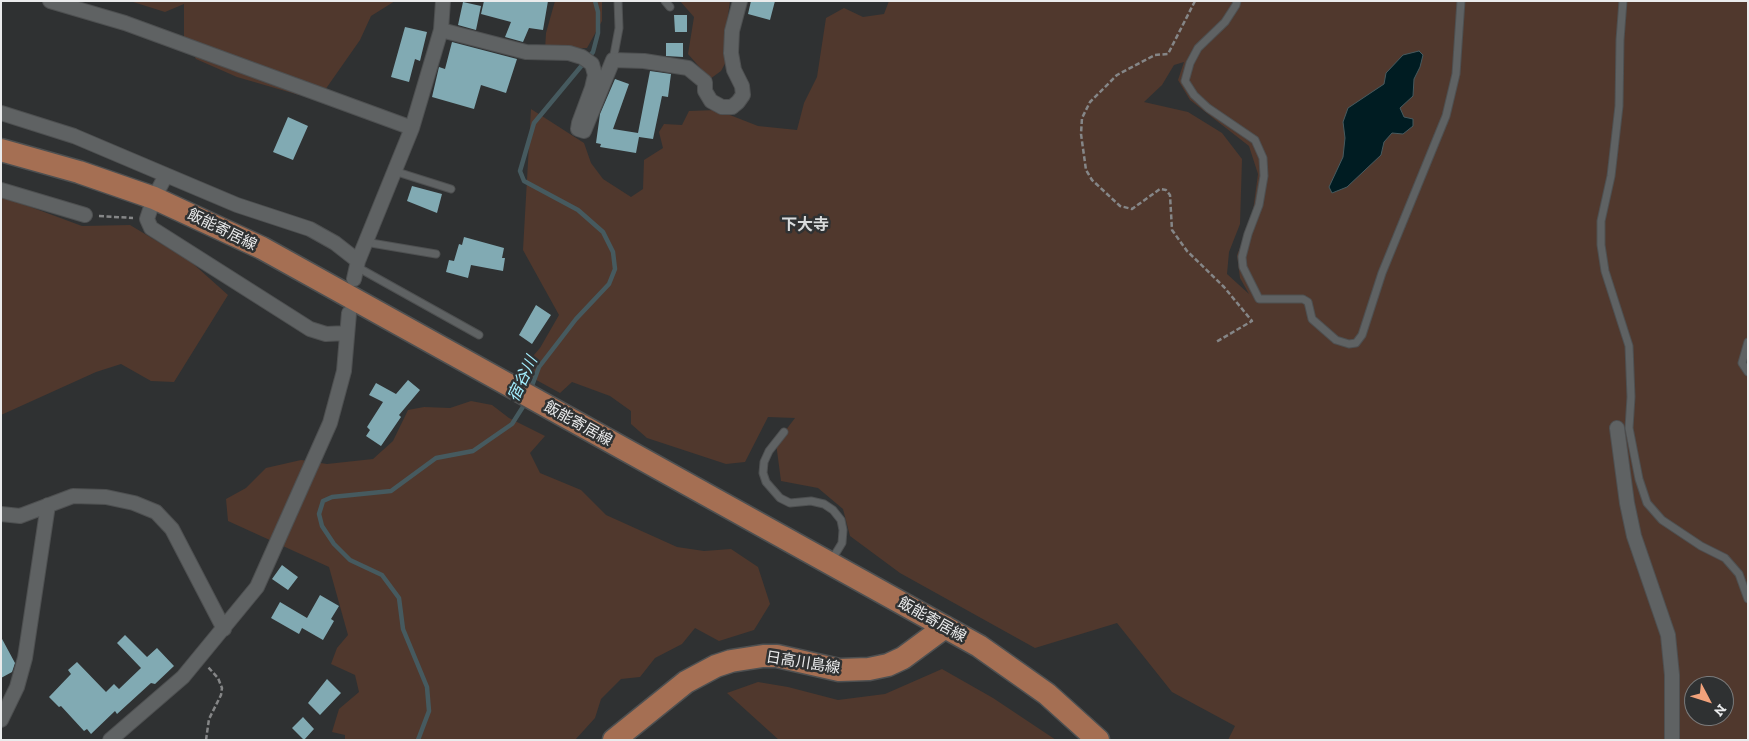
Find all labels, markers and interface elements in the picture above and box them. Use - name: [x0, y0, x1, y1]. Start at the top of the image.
- street label: 飯能寄居線: [184, 205, 260, 255]
- district label: 下大寺: [781, 215, 829, 235]
- water label: 宿谷川: [504, 353, 542, 405]
- street label: 飯能寄居線: [541, 398, 615, 450]
- street label: 飯能寄居線: [895, 594, 969, 646]
- street label: 日高川島線: [765, 648, 841, 678]
- north arrow: [1684, 676, 1734, 726]
- text: N: [1710, 701, 1730, 720]

